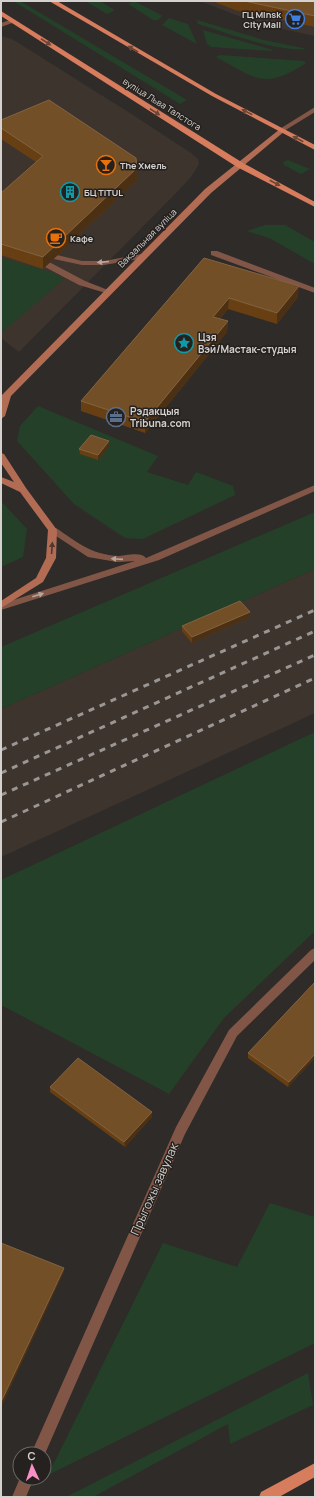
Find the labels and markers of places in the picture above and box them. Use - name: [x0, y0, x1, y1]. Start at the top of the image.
- place label: ГЦ Minsk City Mall: [242, 8, 282, 31]
- supermarket icon: ГЦ Minsk City Mall: [284, 8, 306, 30]
- bar icon: The Хмель: [95, 154, 117, 176]
- place label: The Хмель: [120, 159, 167, 172]
- building icon: БЦ TITUL: [59, 181, 81, 203]
- place label: БЦ TITUL: [84, 186, 123, 199]
- cafe icon: Кафе: [45, 227, 67, 249]
- place label: Кафе: [70, 232, 94, 245]
- place label: Цзя Вэй/Мастак-студыя: [198, 330, 297, 356]
- place icon: Цзя Вэй/Мастак-студыя: [173, 332, 195, 354]
- place label: Рэдакцыя Tribuna.com: [130, 404, 191, 430]
- office icon: Рэдакцыя Tribuna.com: [105, 406, 127, 428]

